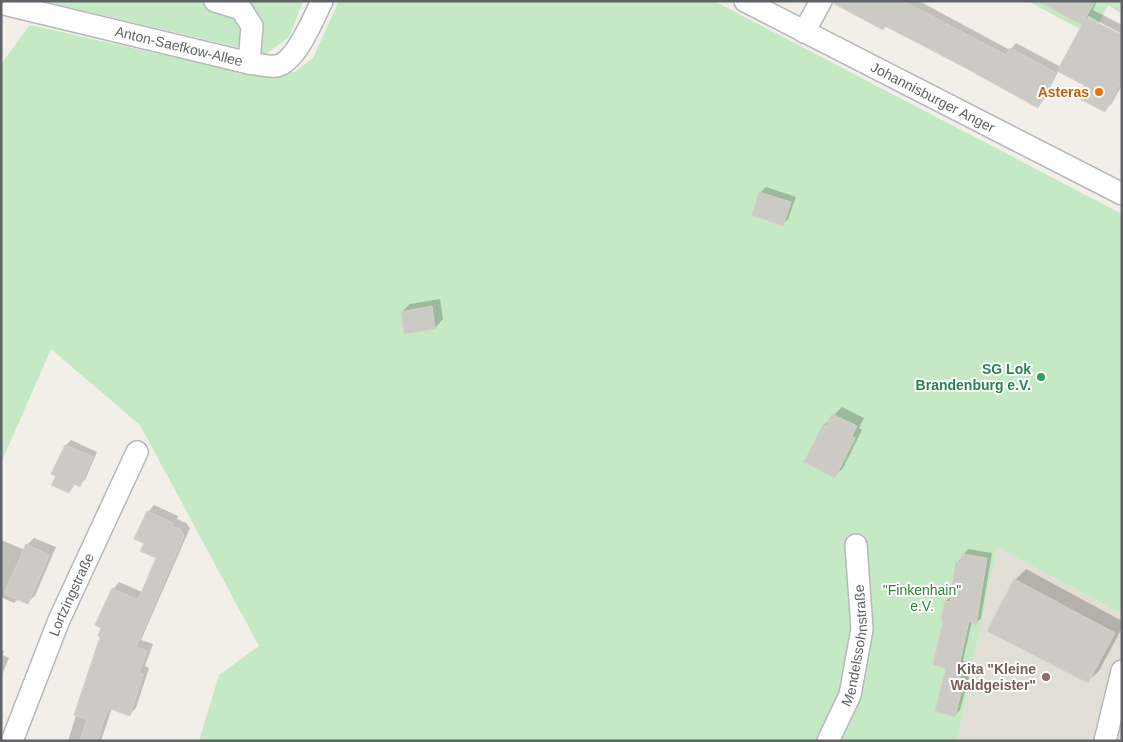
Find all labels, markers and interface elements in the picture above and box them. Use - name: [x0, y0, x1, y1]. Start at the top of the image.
- street label: Anton-Saefkow-Allee: [113, 23, 245, 69]
- street label: Johannisburger Anger: [868, 59, 998, 136]
- place label: Asteras: [1038, 84, 1089, 100]
- marker: Asteras: [1093, 86, 1105, 98]
- place label: SG Lok Brandenburg e.V.: [916, 361, 1031, 393]
- marker: SG Lok Brandenburg e.V.: [1035, 371, 1047, 383]
- street label: Lortzingstraße: [46, 550, 97, 638]
- park label: "Finkenhain" e.V.: [883, 582, 961, 614]
- street label: Mendelssohnstraße: [838, 584, 870, 709]
- place label: Kita "Kleine Waldgeister": [951, 661, 1036, 693]
- marker: Kita "Kleine Waldgeister": [1040, 671, 1052, 683]

